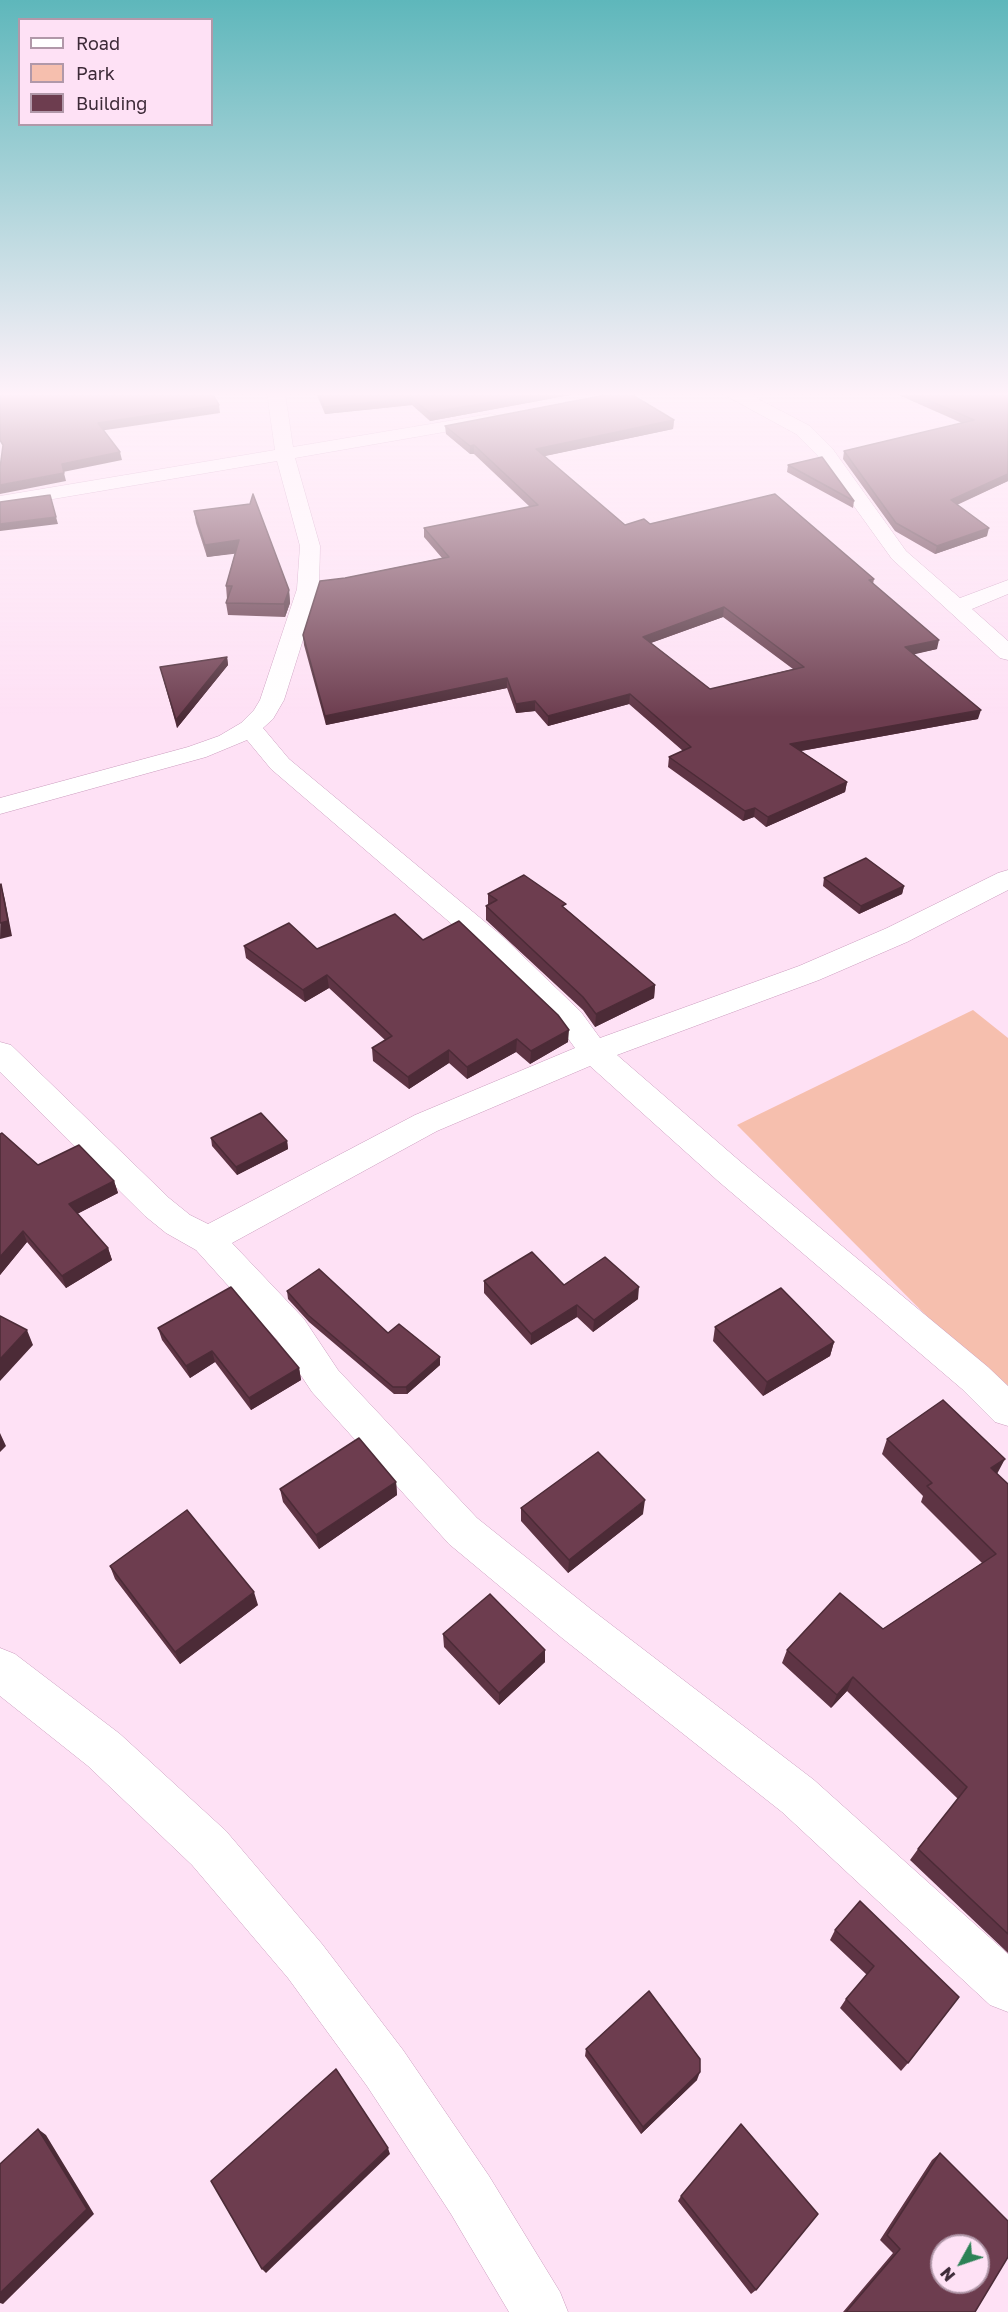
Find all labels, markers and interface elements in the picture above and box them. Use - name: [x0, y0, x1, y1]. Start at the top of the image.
- legend: [18, 18, 213, 126]
- text: Road: [76, 32, 120, 54]
- text: Park: [76, 62, 115, 84]
- text: Building: [76, 92, 147, 114]
- north arrow: [930, 2234, 990, 2294]
- text: N: [936, 2263, 959, 2285]

